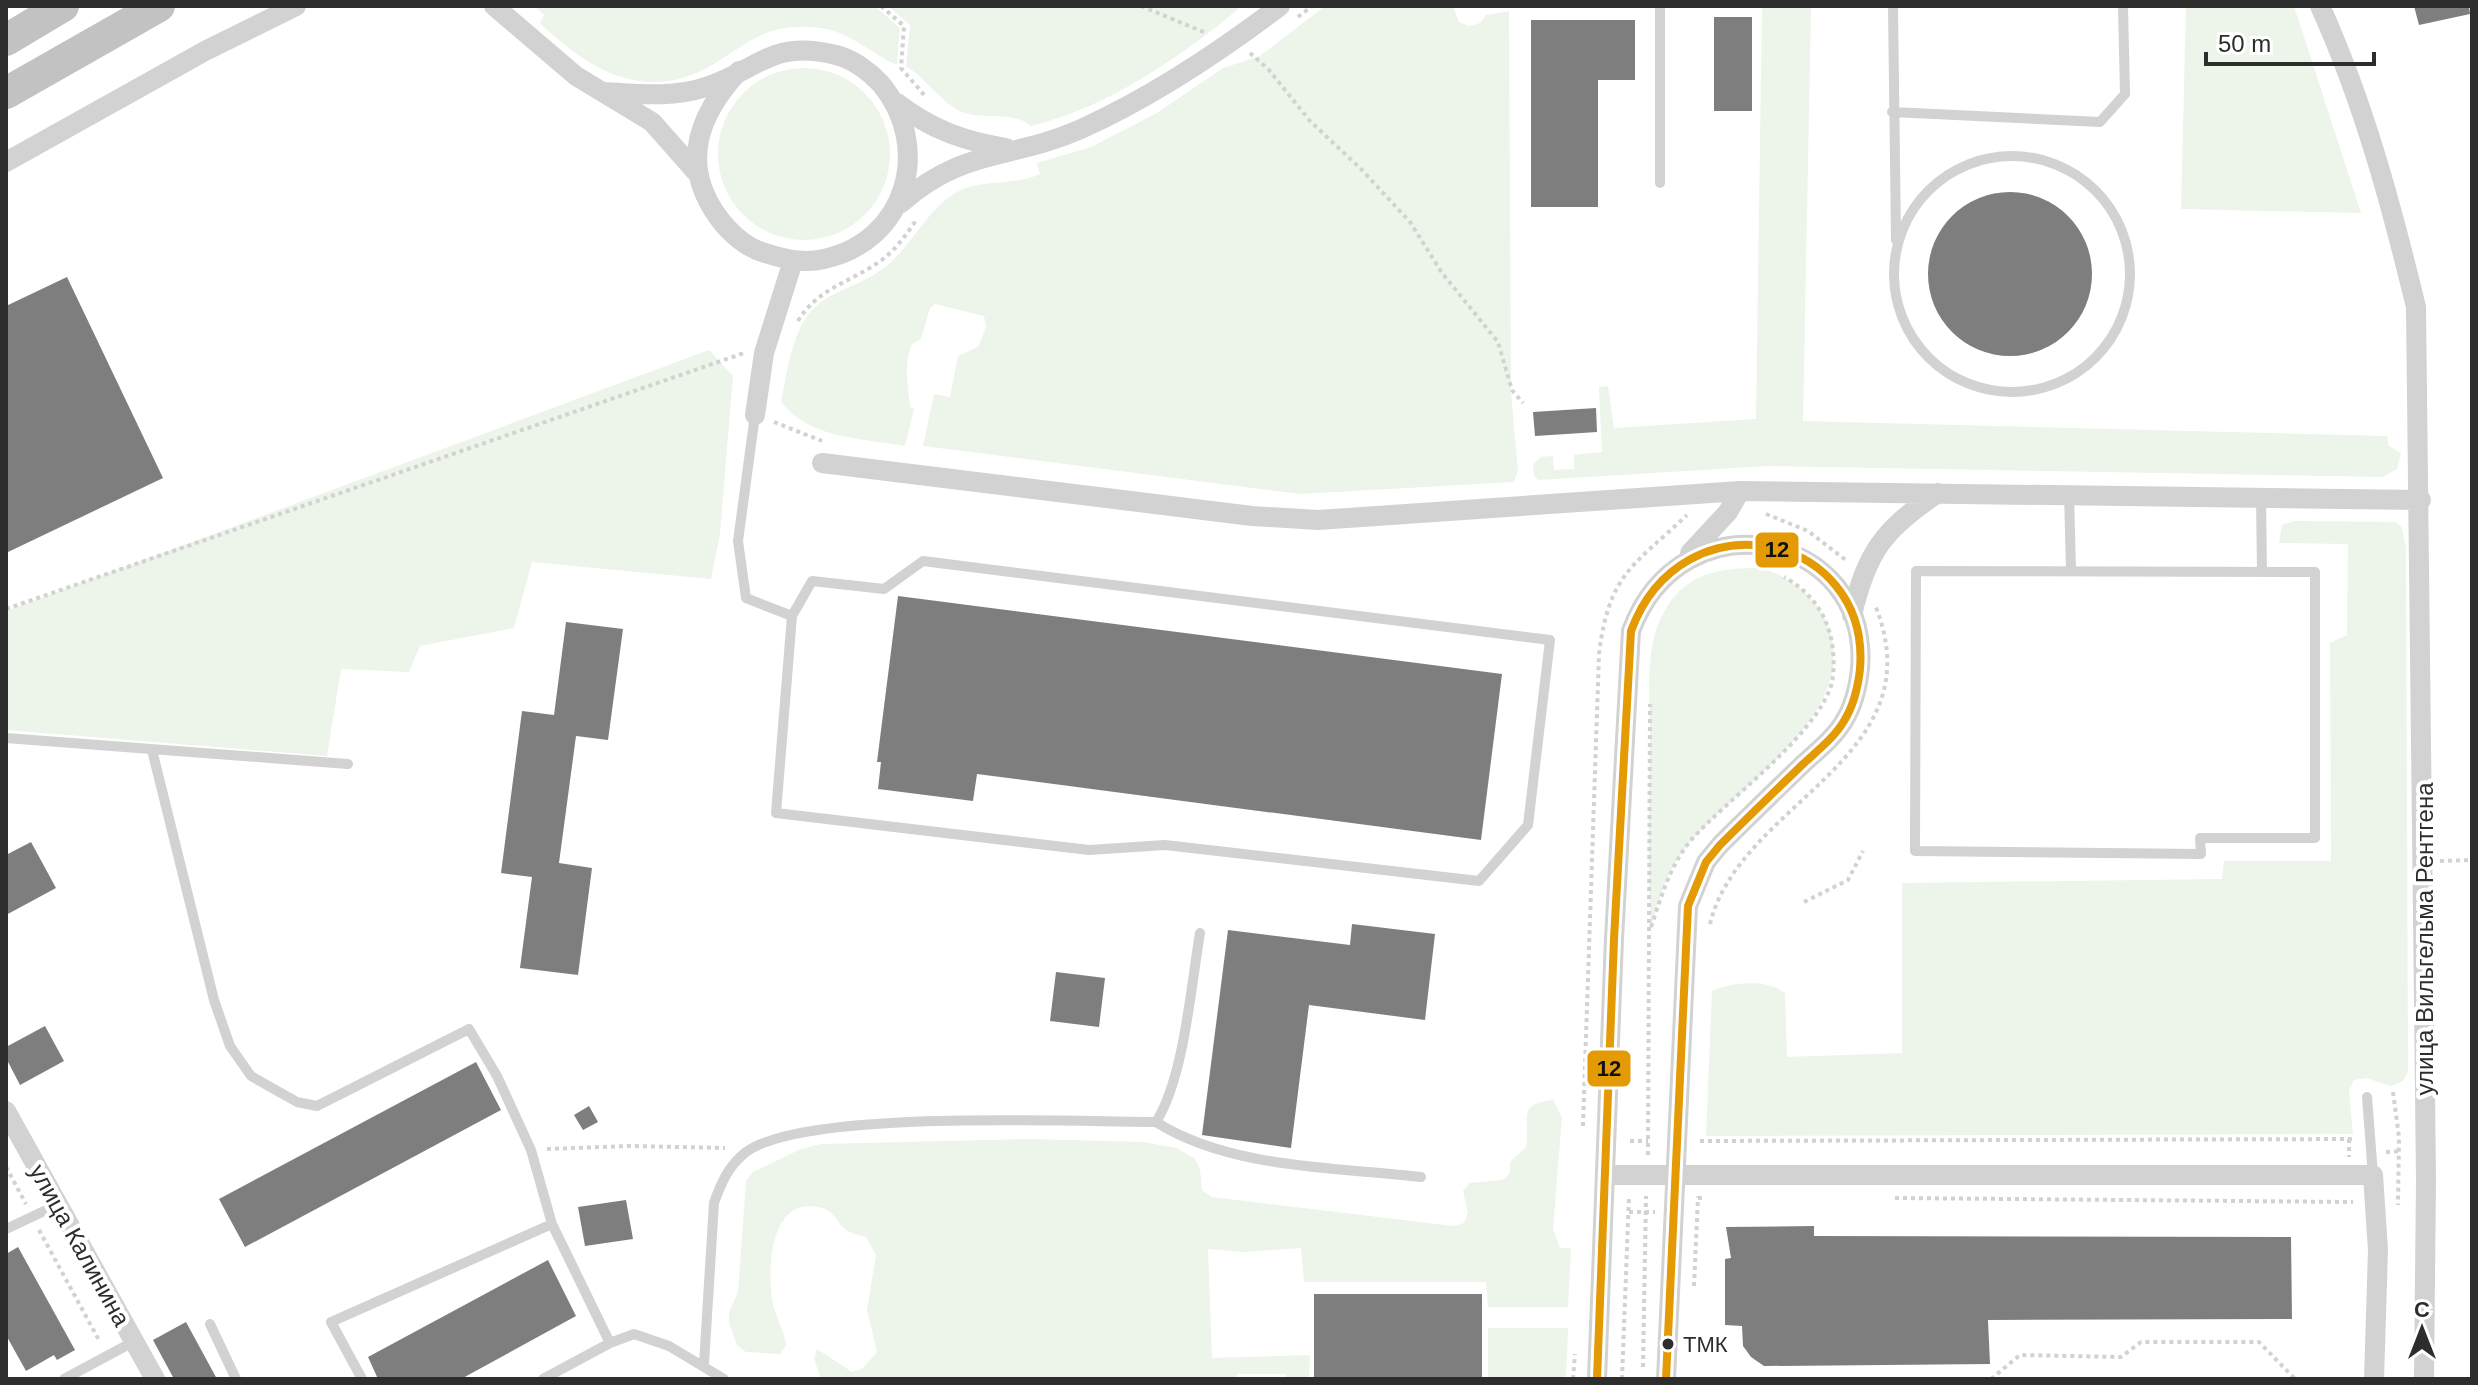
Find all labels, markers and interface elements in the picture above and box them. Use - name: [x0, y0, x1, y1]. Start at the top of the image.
- scale bar: [2206, 16, 2374, 66]
- text: 50 m: [2218, 30, 2271, 57]
- line badge: 12: [1754, 531, 1800, 569]
- text: 12: [1765, 537, 1789, 562]
- street label: улица Вильгельма Рентгена: [2411, 782, 2438, 1096]
- line badge: 12: [1586, 1049, 1632, 1088]
- text: 12: [1597, 1056, 1621, 1081]
- street label: улица Калинина: [24, 1159, 136, 1331]
- north arrow: [2382, 1289, 2462, 1369]
- text: С: [2414, 1297, 2430, 1322]
- place label: ТМК: [1683, 1332, 1728, 1357]
- marker: ТМК: [1660, 1336, 1676, 1352]

